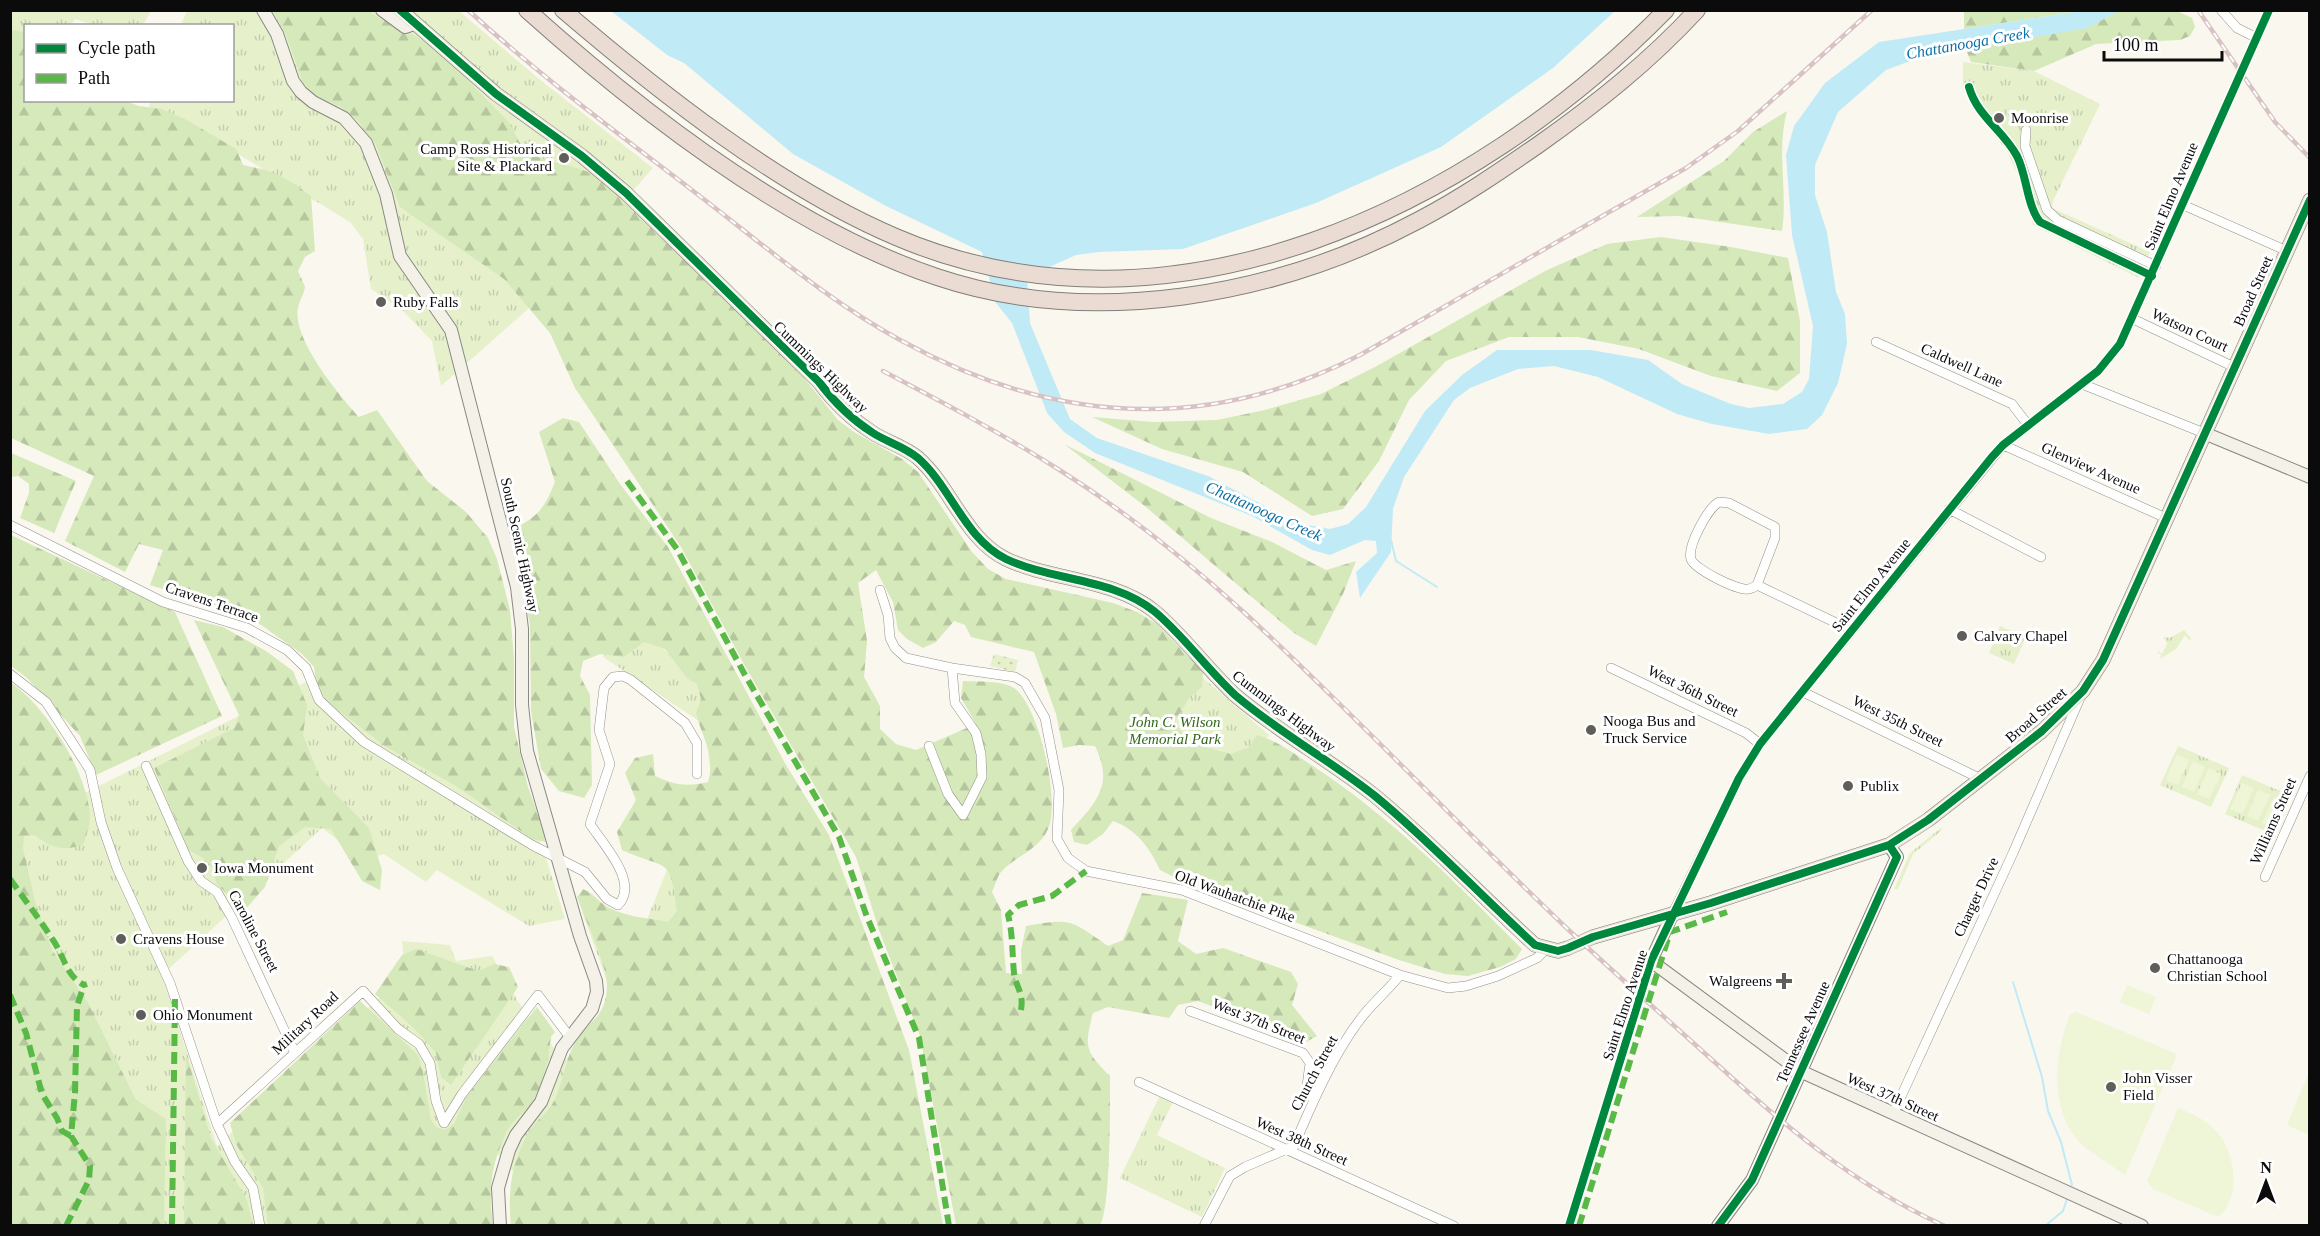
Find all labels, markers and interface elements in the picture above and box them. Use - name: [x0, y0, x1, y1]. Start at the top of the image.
- legend: [24, 24, 234, 102]
- water label: Chattanooga Creek: [1905, 24, 2032, 63]
- scale bar: [2104, 24, 2222, 62]
- text: 100 m: [2113, 35, 2159, 55]
- text: Cycle path: [78, 38, 155, 58]
- text: Path: [78, 68, 110, 88]
- place label: Moonrise: [2011, 110, 2069, 126]
- marker: Moonrise: [1992, 111, 2006, 125]
- street label: Saint Elmo Avenue: [2141, 139, 2201, 252]
- place label: Camp Ross Historical Site & Plackard: [420, 141, 552, 174]
- marker: Camp Ross Historical Site & Plackard: [557, 151, 571, 165]
- street label: Broad Street: [2230, 253, 2276, 329]
- place label: Ruby Falls: [393, 294, 459, 310]
- marker: Ruby Falls: [374, 295, 388, 309]
- street label: Watson Court: [2149, 305, 2232, 355]
- street label: Cummings Highway: [771, 318, 872, 416]
- street label: Caldwell Lane: [1919, 340, 2006, 390]
- street label: Glenview Avenue: [2039, 439, 2143, 497]
- street label: South Scenic Highway: [498, 476, 542, 614]
- water label: Chattanooga Creek: [1203, 478, 1325, 546]
- street label: Saint Elmo Avenue: [1828, 535, 1914, 635]
- street label: Cravens Terrace: [163, 579, 261, 626]
- place label: Calvary Chapel: [1974, 628, 2068, 644]
- marker: Calvary Chapel: [1955, 629, 1969, 643]
- street label: West 36th Street: [1645, 662, 1742, 720]
- street label: Cummings Highway: [1229, 667, 1339, 755]
- street label: Broad Street: [2002, 684, 2070, 746]
- street label: West 35th Street: [1850, 692, 1947, 750]
- place label: Nooga Bus and Truck Service: [1603, 713, 1696, 746]
- park label: John C. Wilson Memorial Park: [1128, 714, 1221, 747]
- marker: Nooga Bus and Truck Service: [1584, 723, 1598, 737]
- street label: Williams Street: [2247, 774, 2300, 867]
- place label: Publix: [1860, 778, 1900, 794]
- marker: Publix: [1841, 779, 1855, 793]
- street label: Charger Drive: [1951, 854, 2002, 939]
- place label: Iowa Monument: [214, 860, 314, 876]
- marker: Iowa Monument: [195, 861, 209, 875]
- street label: Old Wauhatchie Pike: [1173, 867, 1298, 925]
- street label: Caroline Street: [226, 887, 283, 975]
- place label: Cravens House: [133, 931, 225, 947]
- marker: Cravens House: [114, 932, 128, 946]
- street label: Saint Elmo Avenue: [1600, 947, 1651, 1062]
- place label: Chattanooga Christian School: [2167, 951, 2267, 984]
- marker: Chattanooga Christian School: [2148, 961, 2162, 975]
- place label: Walgreens: [1709, 973, 1772, 989]
- marker: Walgreens: [1777, 974, 1791, 988]
- street label: Tennessee Avenue: [1773, 978, 1833, 1085]
- street label: Military Road: [269, 988, 342, 1058]
- street label: West 37th Street: [1210, 995, 1309, 1047]
- place label: Ohio Monument: [153, 1007, 253, 1023]
- marker: Ohio Monument: [134, 1008, 148, 1022]
- street label: Church Street: [1287, 1032, 1341, 1113]
- street label: West 37th Street: [1845, 1070, 1942, 1125]
- place label: John Visser Field: [2123, 1070, 2192, 1103]
- marker: John Visser Field: [2104, 1080, 2118, 1094]
- street label: West 38th Street: [1254, 1114, 1351, 1169]
- north arrow: [2236, 1152, 2296, 1212]
- text: N: [2260, 1159, 2272, 1176]

